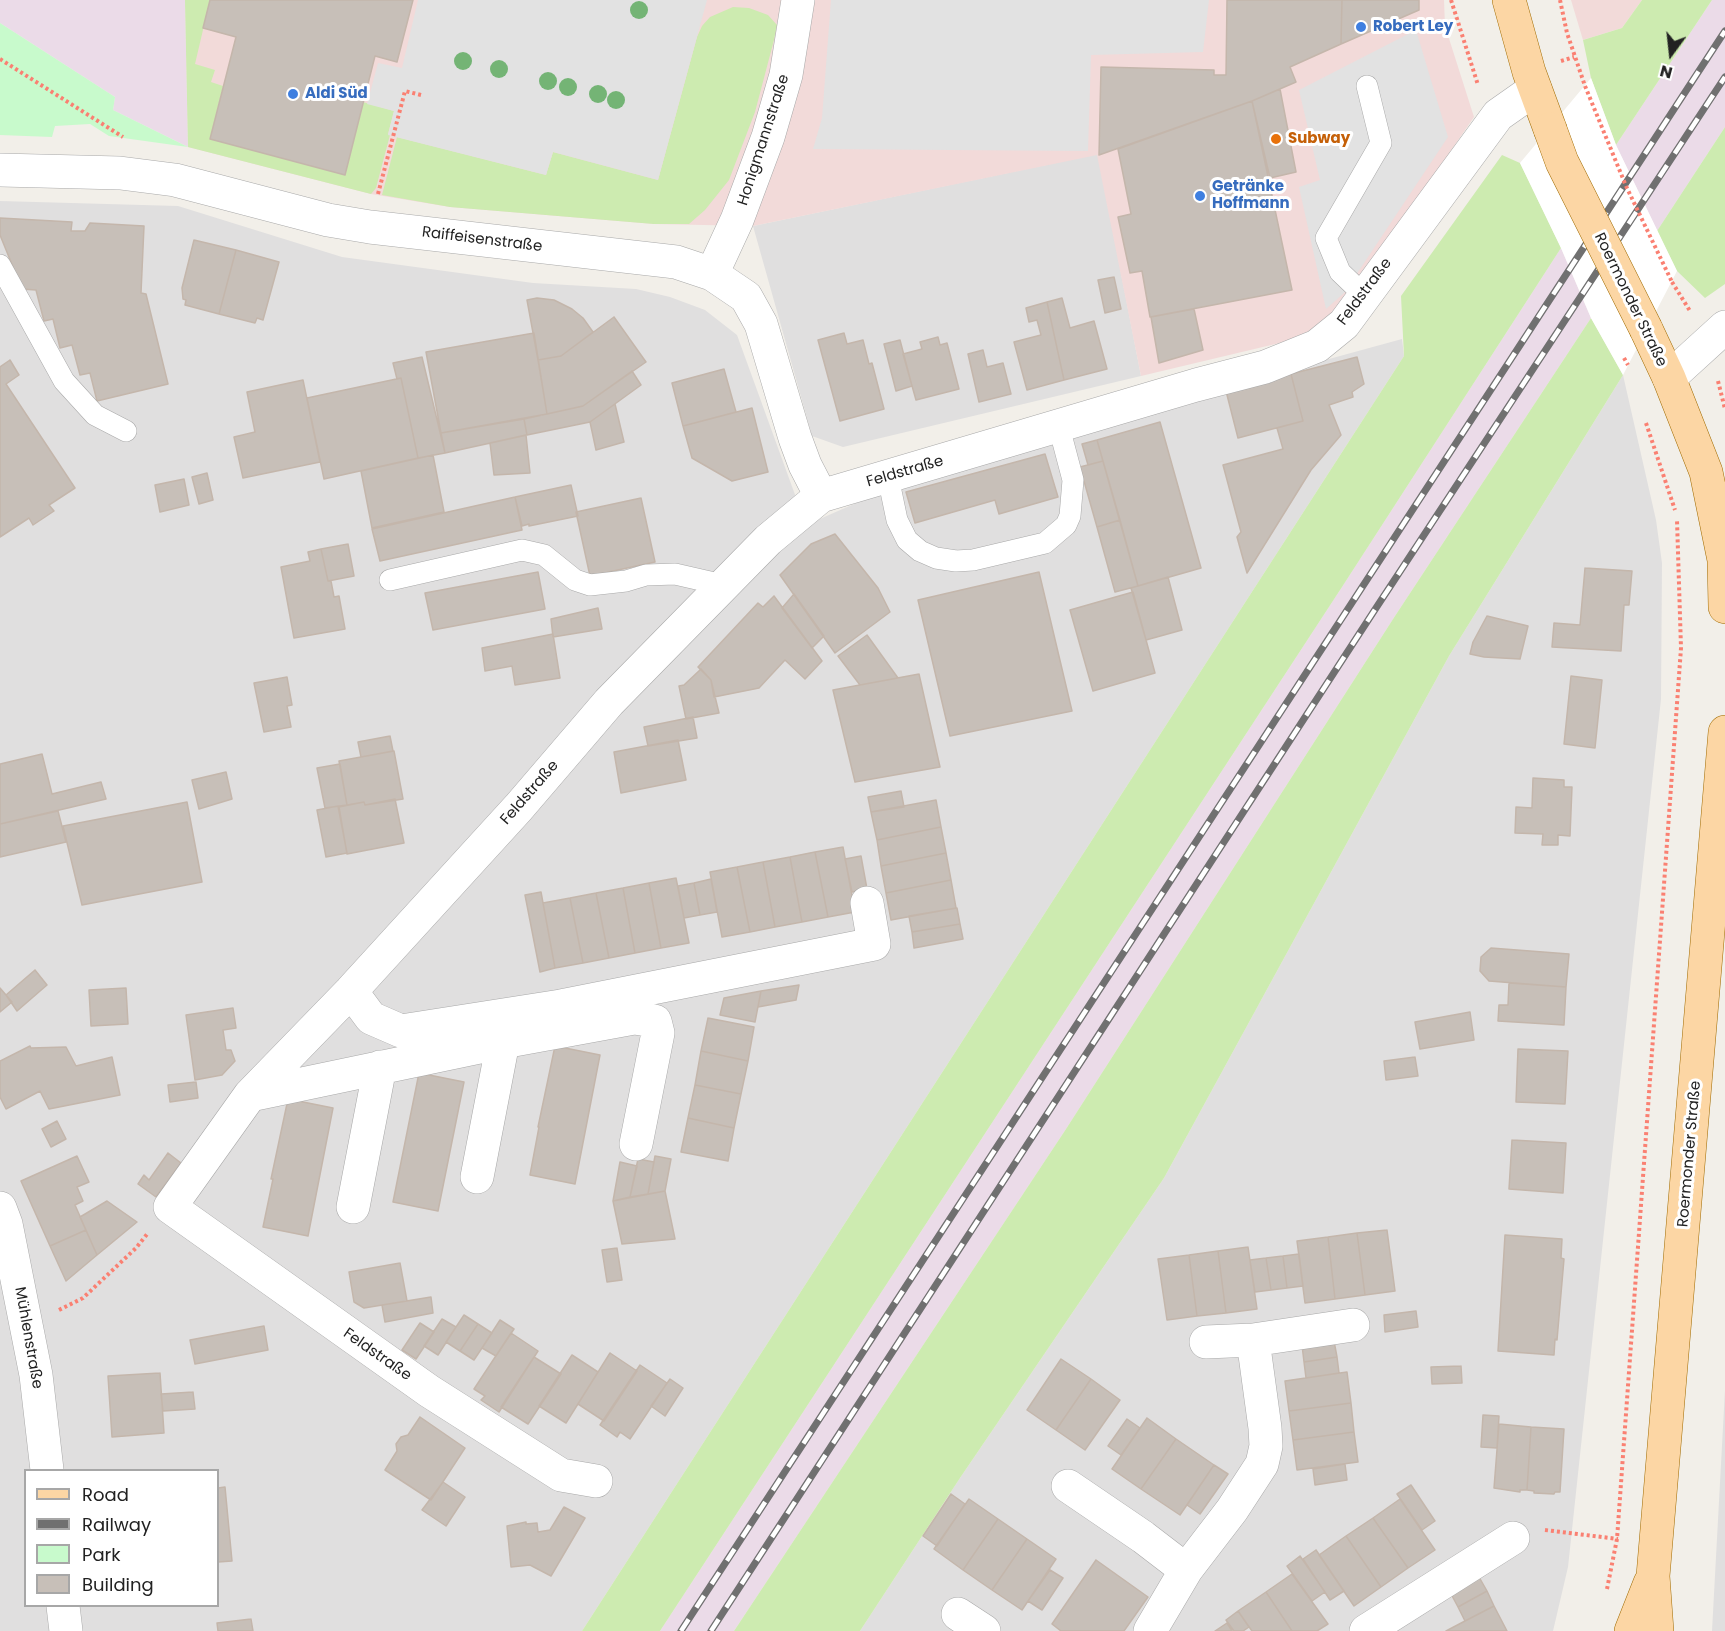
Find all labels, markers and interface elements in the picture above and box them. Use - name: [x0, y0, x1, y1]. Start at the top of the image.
- place label: Robert Ley: [1373, 18, 1453, 36]
- marker: Robert Ley: [1354, 20, 1368, 34]
- north arrow: [1641, 24, 1701, 84]
- text: N: [1657, 59, 1675, 85]
- street label: Honigmannstraße: [734, 72, 794, 208]
- place label: Aldi Süd: [305, 85, 368, 103]
- marker: Aldi Süd: [286, 87, 300, 101]
- place label: Subway: [1288, 130, 1350, 148]
- marker: Subway: [1269, 132, 1283, 146]
- place label: Getränke Hoffmann: [1212, 178, 1290, 213]
- marker: Getränke Hoffmann: [1193, 189, 1207, 203]
- street label: Raiffeisenstraße: [421, 224, 543, 256]
- street label: Roermonder Straße: [1590, 230, 1670, 370]
- street label: Feldstraße: [1334, 255, 1396, 329]
- street label: Feldstraße: [864, 452, 946, 492]
- street label: Feldstraße: [497, 757, 563, 829]
- street label: Roermonder Straße: [1675, 1080, 1705, 1228]
- street label: Mühlenstraße: [10, 1286, 46, 1390]
- street label: Feldstraße: [339, 1325, 415, 1385]
- legend: [24, 1469, 219, 1607]
- text: Road: [82, 1482, 129, 1507]
- text: Railway: [82, 1512, 151, 1537]
- text: Park: [82, 1542, 121, 1567]
- text: Building: [82, 1572, 154, 1597]

